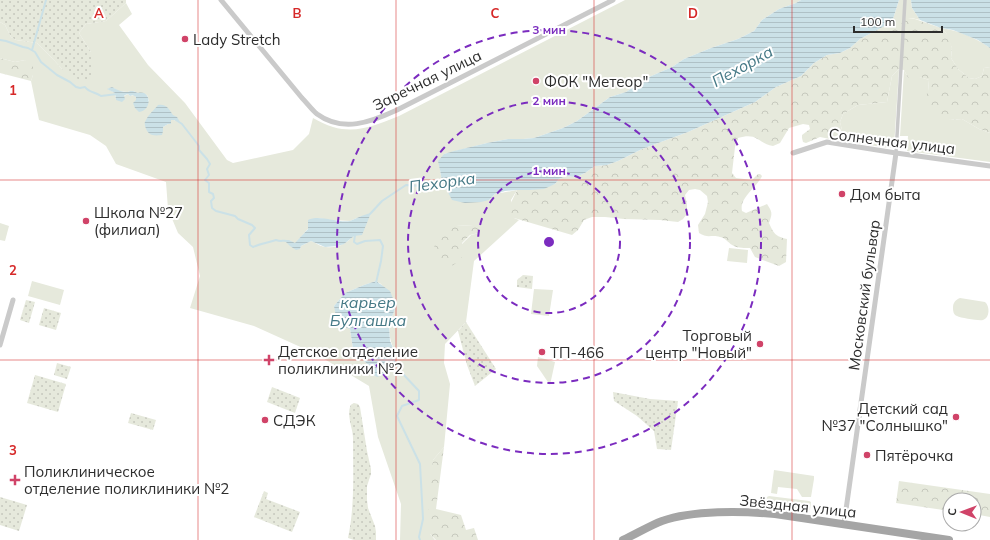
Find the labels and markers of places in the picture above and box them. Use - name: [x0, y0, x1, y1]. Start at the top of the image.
- place label: Lady Stretch: [193, 30, 281, 49]
- marker: Lady Stretch: [180, 34, 190, 44]
- place label: ФОК "Метеор": [544, 72, 648, 91]
- marker: ФОК "Метеор": [531, 76, 541, 86]
- place label: Дом быта: [850, 185, 921, 204]
- marker: Дом быта: [837, 189, 847, 199]
- place label: Школа №27 (филиал): [94, 203, 183, 239]
- marker: Школа №27 (филиал): [81, 216, 91, 226]
- centre of rings: [542, 235, 556, 249]
- place label: Торговый центр "Новый": [645, 326, 752, 362]
- marker: Торговый центр "Новый": [755, 339, 765, 349]
- place label: Детское отделение поликлиники №2: [278, 342, 418, 378]
- place label: ТП-466: [550, 343, 604, 362]
- marker: ТП-466: [537, 347, 547, 357]
- marker: Детское отделение поликлиники №2: [263, 354, 275, 366]
- place label: Детский сад №37 "Солнышко": [821, 399, 948, 435]
- place label: СДЭК: [273, 411, 316, 430]
- marker: Детский сад №37 "Солнышко": [951, 412, 961, 422]
- marker: СДЭК: [260, 415, 270, 425]
- place label: Пятёрочка: [875, 446, 953, 465]
- marker: Пятёрочка: [862, 450, 872, 460]
- place label: Поликлиническое отделение поликлиники №2: [24, 462, 229, 498]
- marker: Поликлиническое отделение поликлиники №2: [9, 474, 21, 486]

